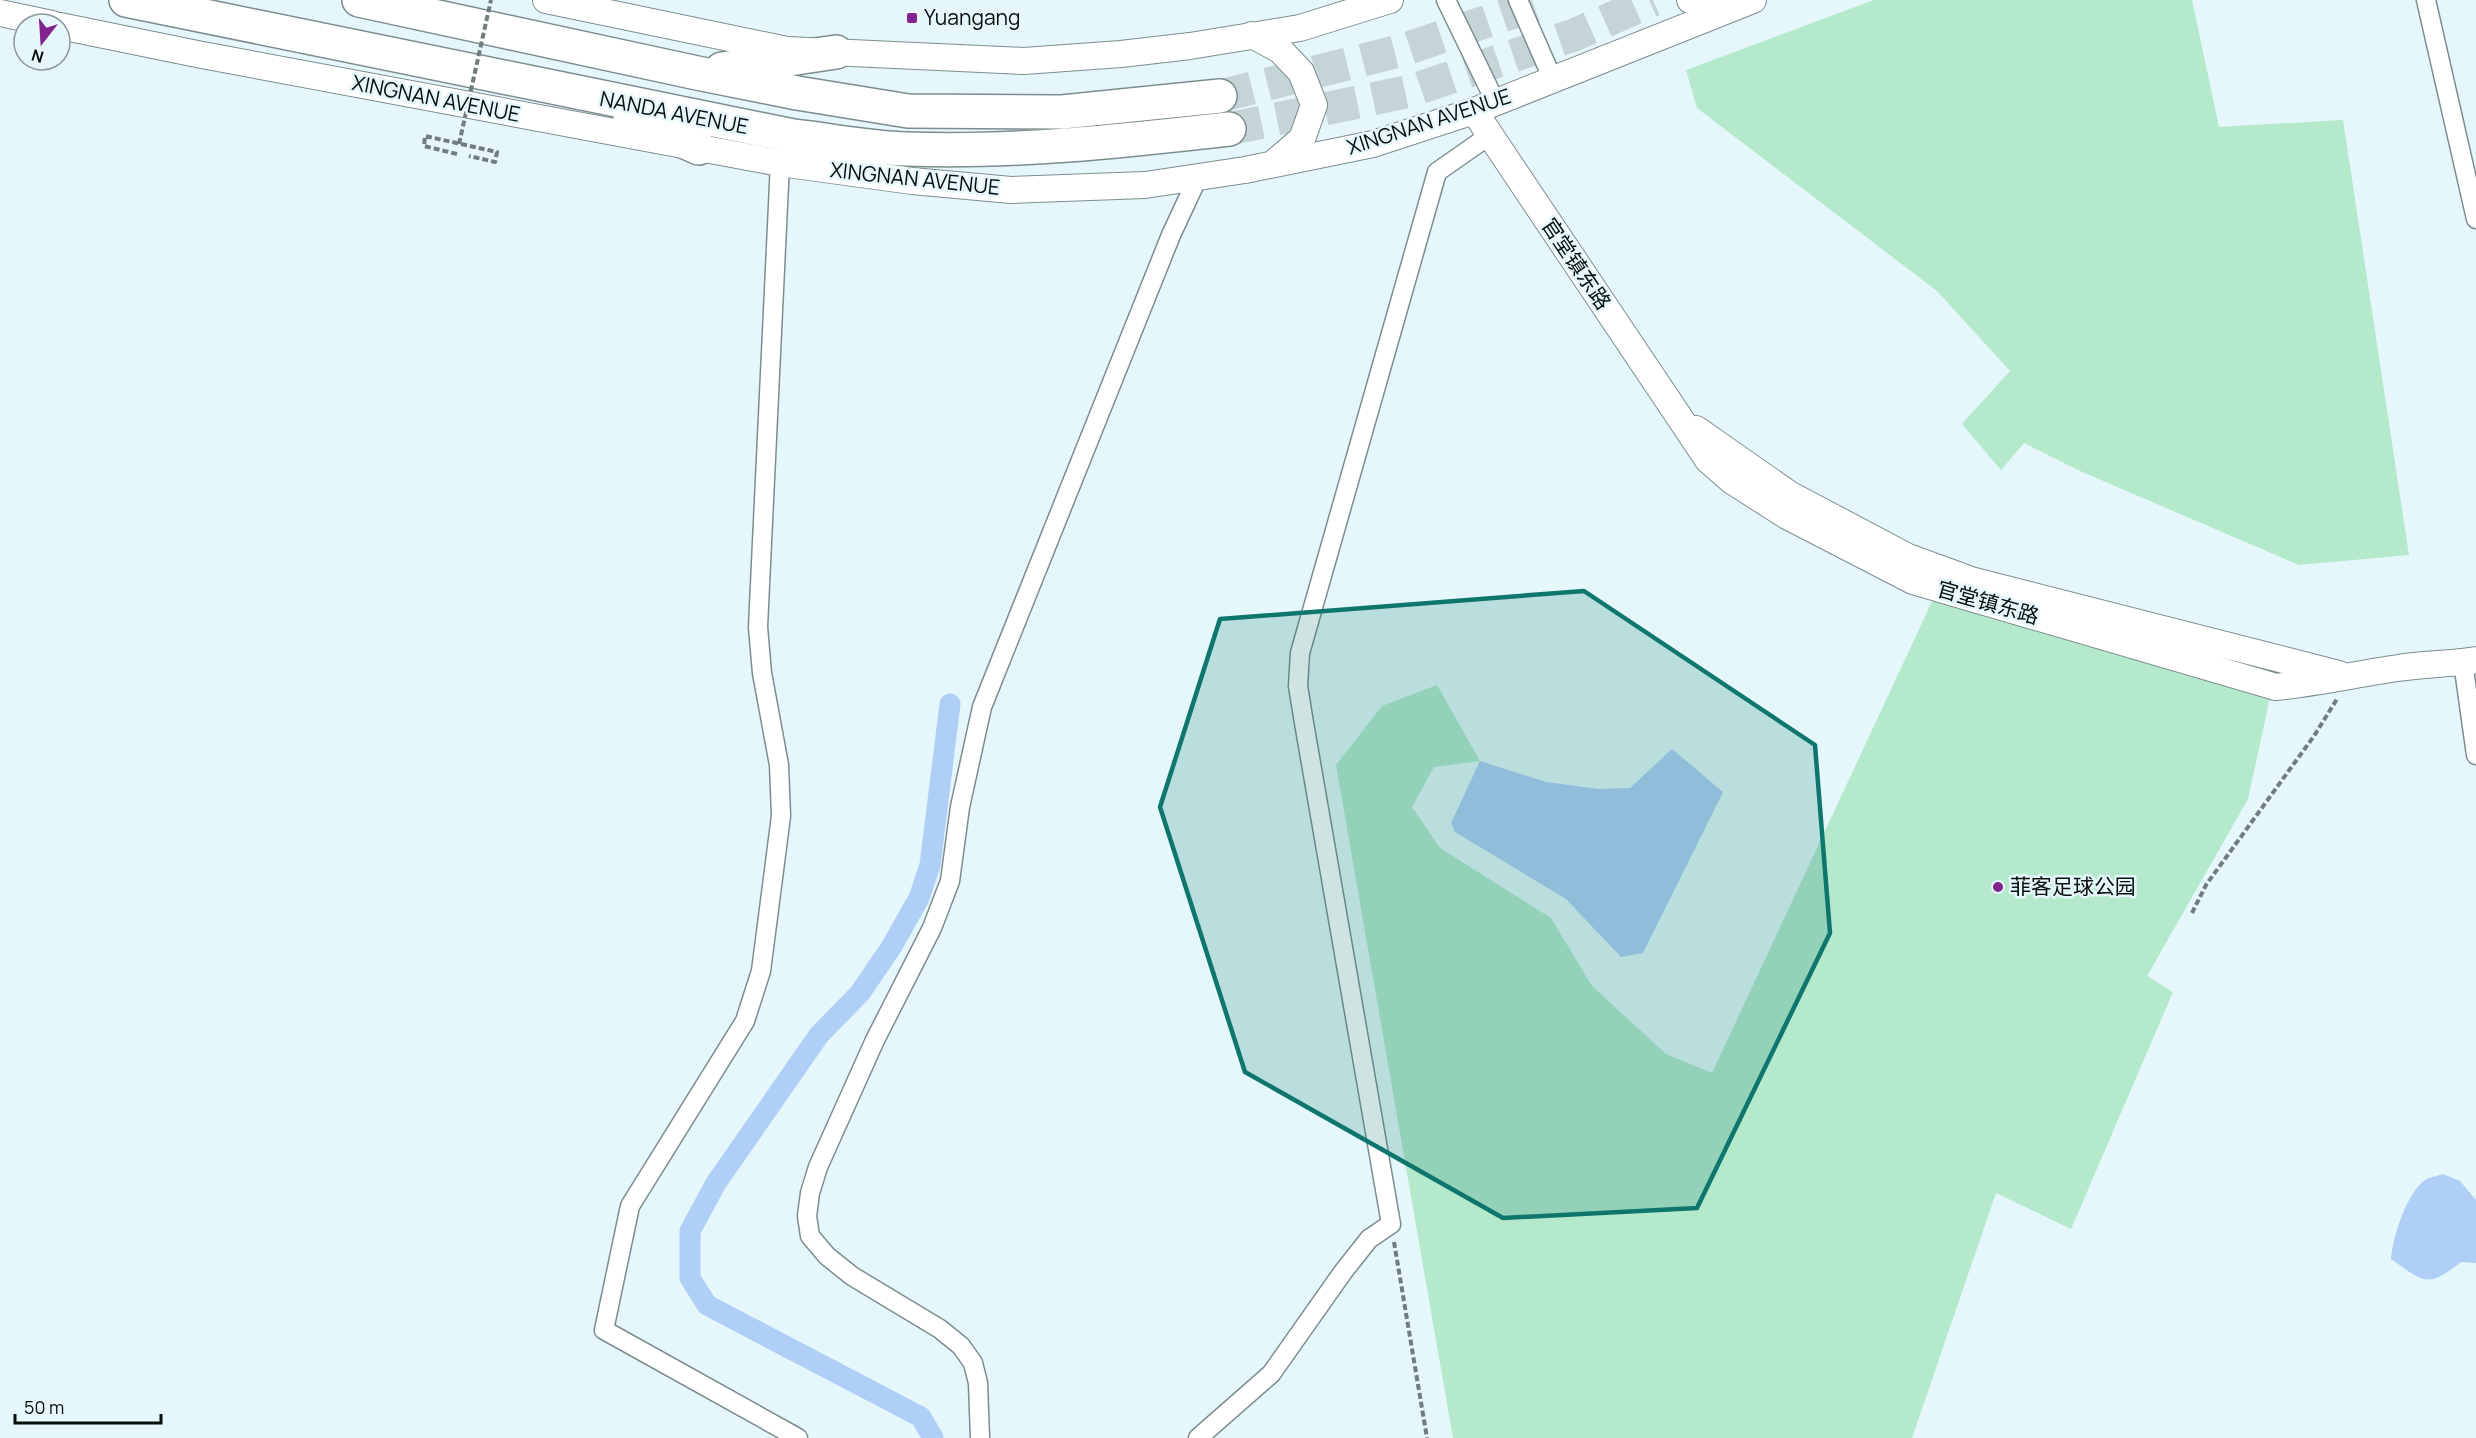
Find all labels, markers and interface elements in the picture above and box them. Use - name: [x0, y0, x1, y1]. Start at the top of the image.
- place label: Yuangang: [924, 3, 1020, 31]
- marker: Yuangang: [905, 11, 919, 25]
- north arrow: [12, 12, 72, 72]
- text: N: [29, 44, 46, 69]
- street label: XINGNAN AVENUE: [350, 68, 523, 128]
- street label: XINGNAN AVENUE: [1343, 81, 1514, 161]
- street label: NANDA AVENUE: [597, 84, 751, 140]
- street label: XINGNAN AVENUE: [829, 155, 1001, 201]
- street label: 官堂镇东路: [1536, 212, 1618, 315]
- street label: 官堂镇东路: [1934, 574, 2043, 630]
- place label: 菲客足球公园: [2010, 872, 2136, 900]
- marker: 菲客足球公园: [1991, 880, 2005, 894]
- scale bar: [15, 1387, 160, 1425]
- text: 50 m: [24, 1395, 64, 1419]

